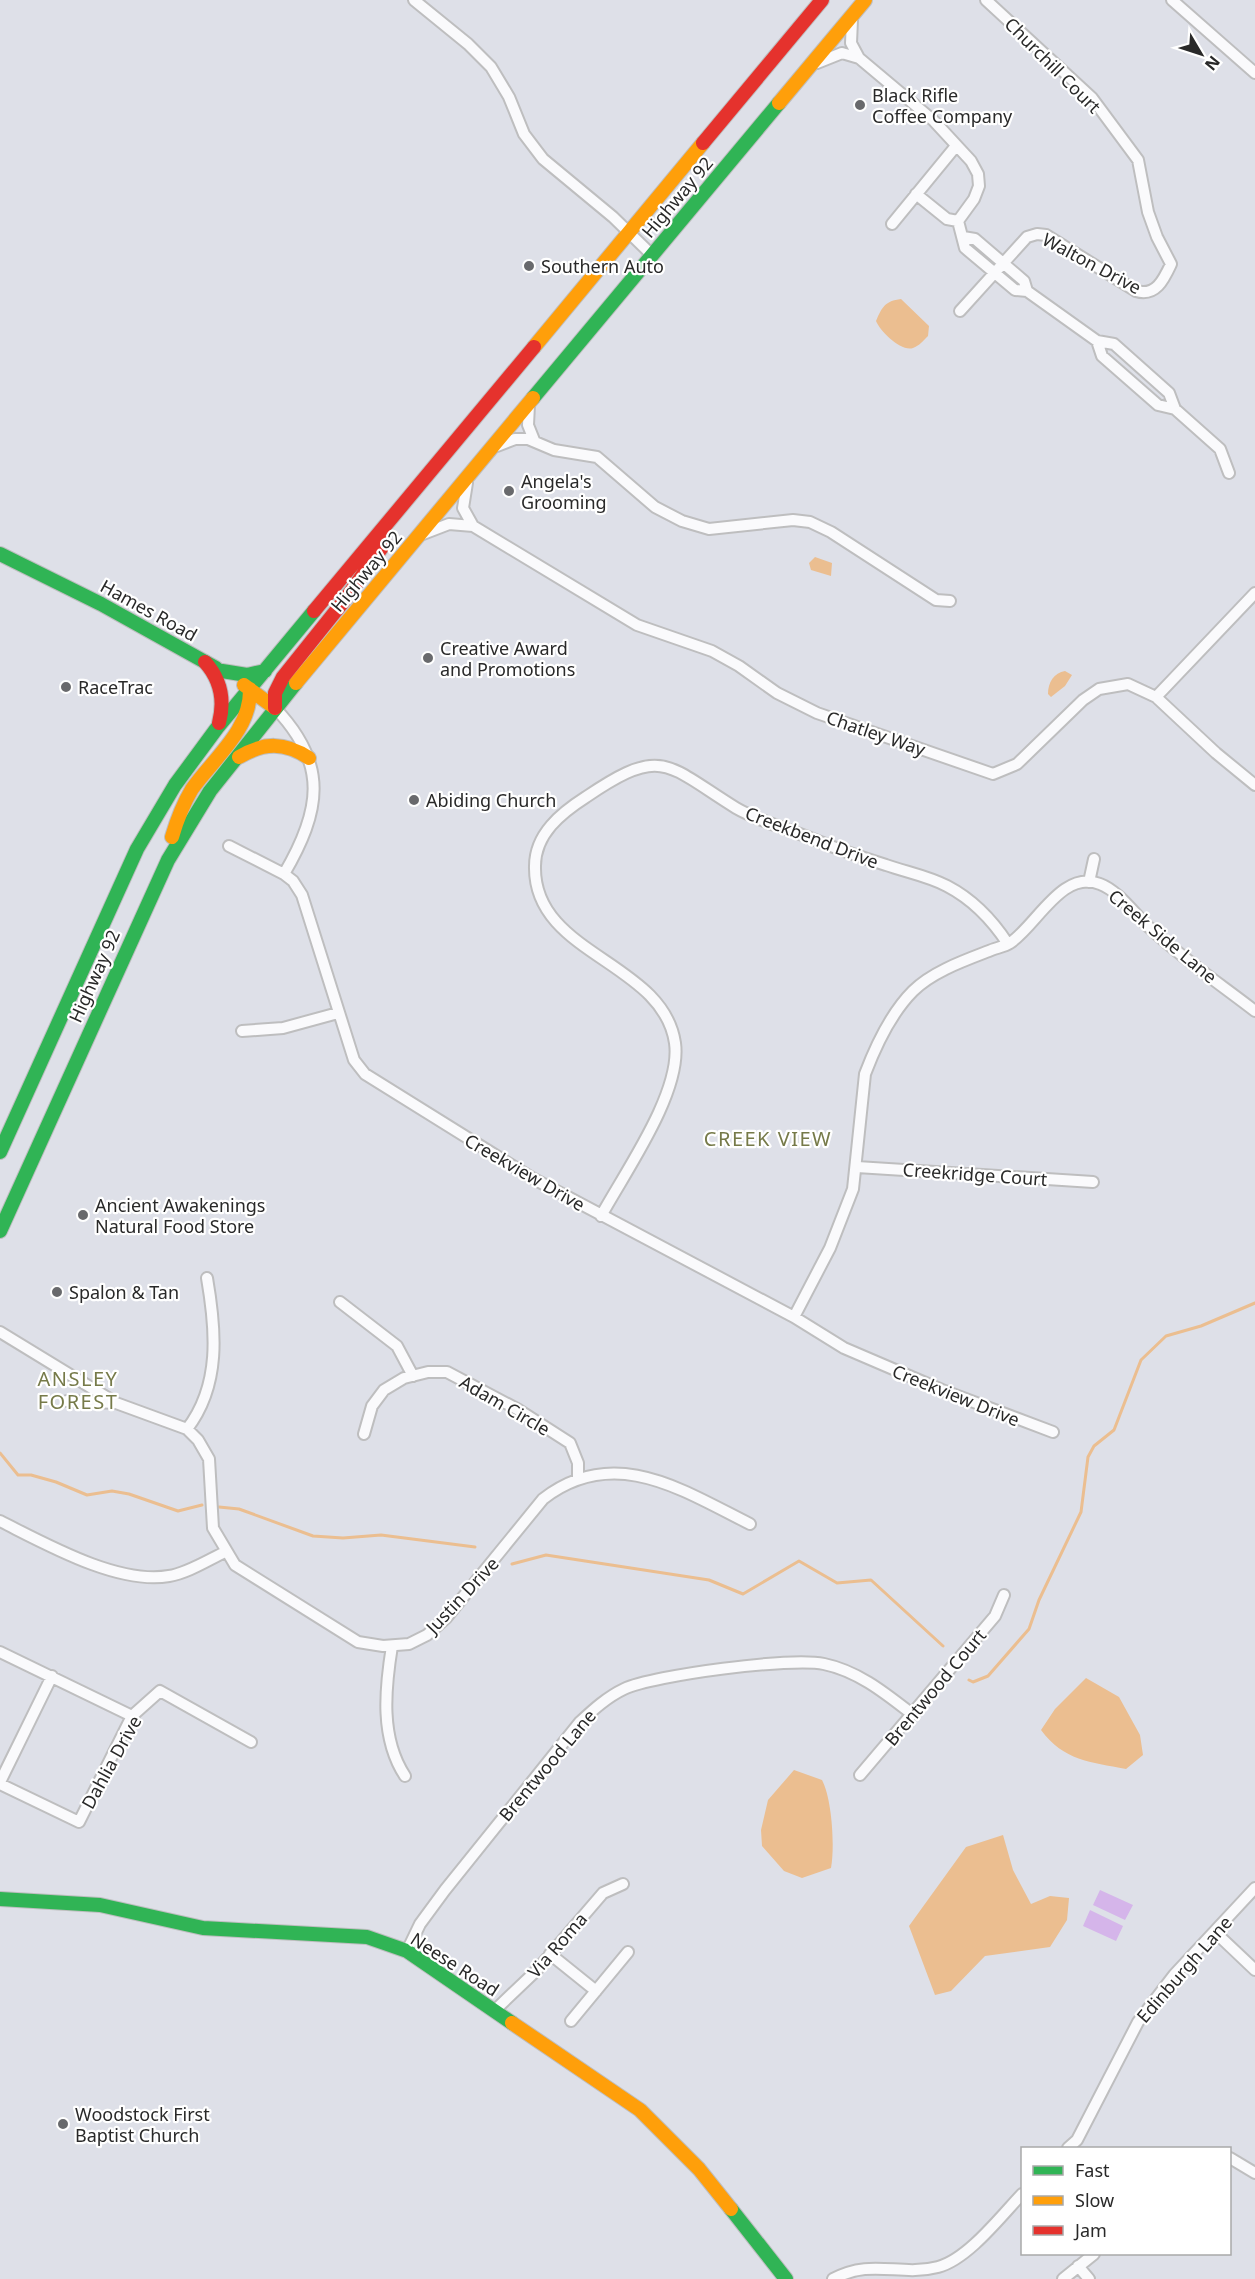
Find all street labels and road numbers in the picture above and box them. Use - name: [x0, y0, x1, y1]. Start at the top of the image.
- street label: Churchill Court: [1000, 12, 1107, 119]
- street label: Highway 92: [636, 151, 718, 243]
- street label: Walton Drive: [1038, 227, 1146, 299]
- street label: Highway 92: [325, 525, 407, 617]
- street label: Hames Road: [96, 574, 202, 646]
- street label: Chatley Way: [823, 705, 929, 761]
- street label: Creekbend Drive: [742, 801, 882, 873]
- street label: Creek Side Lane: [1104, 884, 1222, 988]
- street label: Highway 92: [63, 926, 125, 1026]
- street label: Creekview Drive: [460, 1128, 590, 1216]
- street label: Creekridge Court: [902, 1157, 1049, 1191]
- street label: Creekview Drive: [889, 1359, 1023, 1431]
- street label: Adam Circle: [455, 1369, 555, 1441]
- street label: Justin Drive: [419, 1552, 504, 1640]
- street label: Brentwood Court: [879, 1623, 991, 1750]
- street label: Brentwood Lane: [493, 1704, 601, 1826]
- street label: Dahlia Drive: [76, 1711, 146, 1813]
- street label: Via Roma: [522, 1907, 592, 1983]
- street label: Edinburgh Lane: [1131, 1911, 1237, 2027]
- street label: Neese Road: [406, 1927, 504, 2001]

